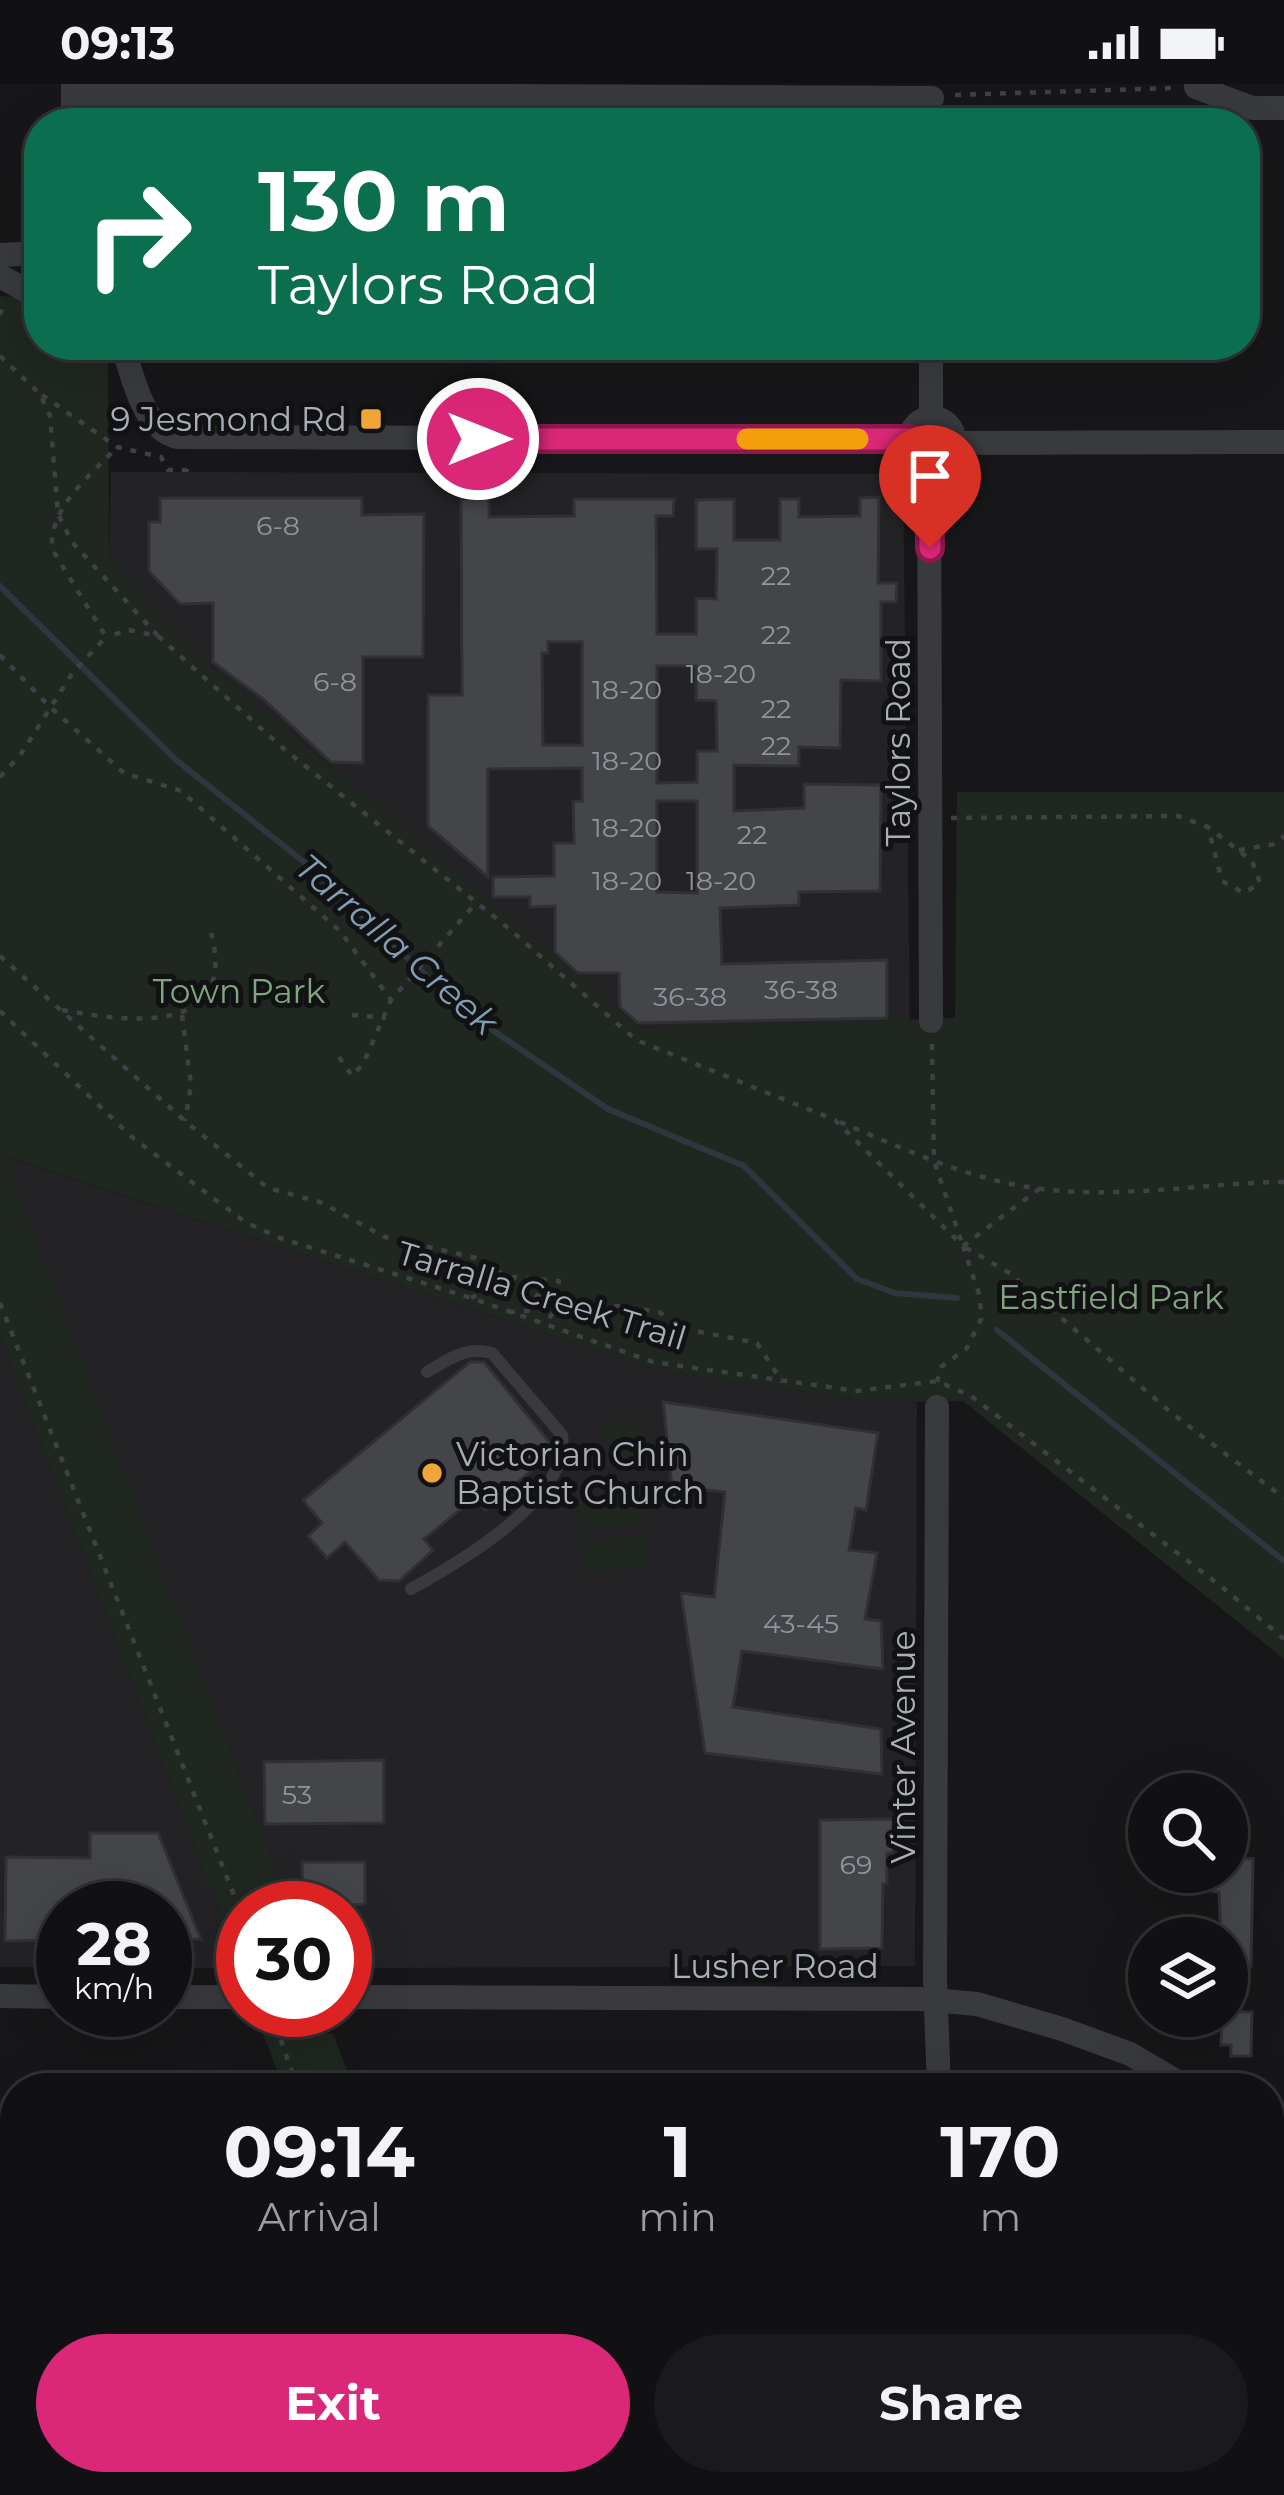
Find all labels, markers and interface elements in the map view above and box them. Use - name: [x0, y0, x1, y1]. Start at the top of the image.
- text: 09:13: [60, 15, 175, 70]
- text: 130 m: [258, 150, 510, 252]
- icon: right: [60, 156, 216, 312]
- text: Taylors Road: [258, 252, 599, 318]
- position arrow: [415, 376, 541, 502]
- place label: 9 Jesmond Rd: [110, 399, 347, 439]
- marker: 9 Jesmond Rd: [358, 406, 384, 432]
- pin: [879, 425, 981, 548]
- icon: arrive: [897, 443, 963, 509]
- house number: 6-8: [256, 509, 300, 542]
- house number: 22: [761, 559, 791, 592]
- house number: 22: [761, 618, 791, 651]
- street label: Taylors Road: [878, 638, 918, 846]
- house number: 18-20: [686, 657, 756, 690]
- house number: 6-8: [313, 665, 357, 698]
- house number: 18-20: [592, 673, 662, 706]
- house number: 22: [761, 692, 791, 725]
- house number: 22: [761, 729, 791, 762]
- house number: 18-20: [592, 744, 662, 777]
- house number: 18-20: [592, 811, 662, 844]
- house number: 22: [737, 818, 767, 851]
- water label: Tarralla Creek: [287, 844, 508, 1045]
- house number: 18-20: [592, 864, 662, 897]
- house number: 18-20: [686, 864, 756, 897]
- park label: Town Park: [153, 971, 326, 1011]
- house number: 36-38: [764, 973, 838, 1006]
- house number: 36-38: [653, 980, 727, 1013]
- street label: Tarralla Creek Trail: [393, 1232, 691, 1358]
- park label: Eastfield Park: [998, 1277, 1224, 1317]
- place label: Victorian Chin Baptist Church: [456, 1434, 704, 1512]
- marker: Victorian Chin Baptist Church: [419, 1460, 445, 1486]
- house number: 43-45: [763, 1607, 839, 1640]
- street label: Vinter Avenue: [883, 1631, 923, 1863]
- map controls: [1128, 1773, 1248, 2037]
- button: search: [1128, 1773, 1248, 1893]
- house number: 53: [282, 1778, 312, 1811]
- house number: 69: [840, 1848, 872, 1881]
- speed limit sign: 30: [216, 1881, 372, 2037]
- text: 28: [77, 1907, 152, 1980]
- button: layers: [1128, 1917, 1248, 2037]
- street label: Lusher Road: [671, 1946, 879, 1986]
- text: km/h: [74, 1970, 154, 2007]
- text: 09:14: [224, 2107, 415, 2195]
- text: 1: [663, 2107, 692, 2195]
- text: 170: [940, 2107, 1061, 2195]
- text: Arrival: [258, 2193, 381, 2241]
- text: min: [638, 2193, 717, 2241]
- text: m: [980, 2193, 1021, 2241]
- button: Exit: [36, 2334, 630, 2472]
- button: Share: [654, 2334, 1248, 2472]

